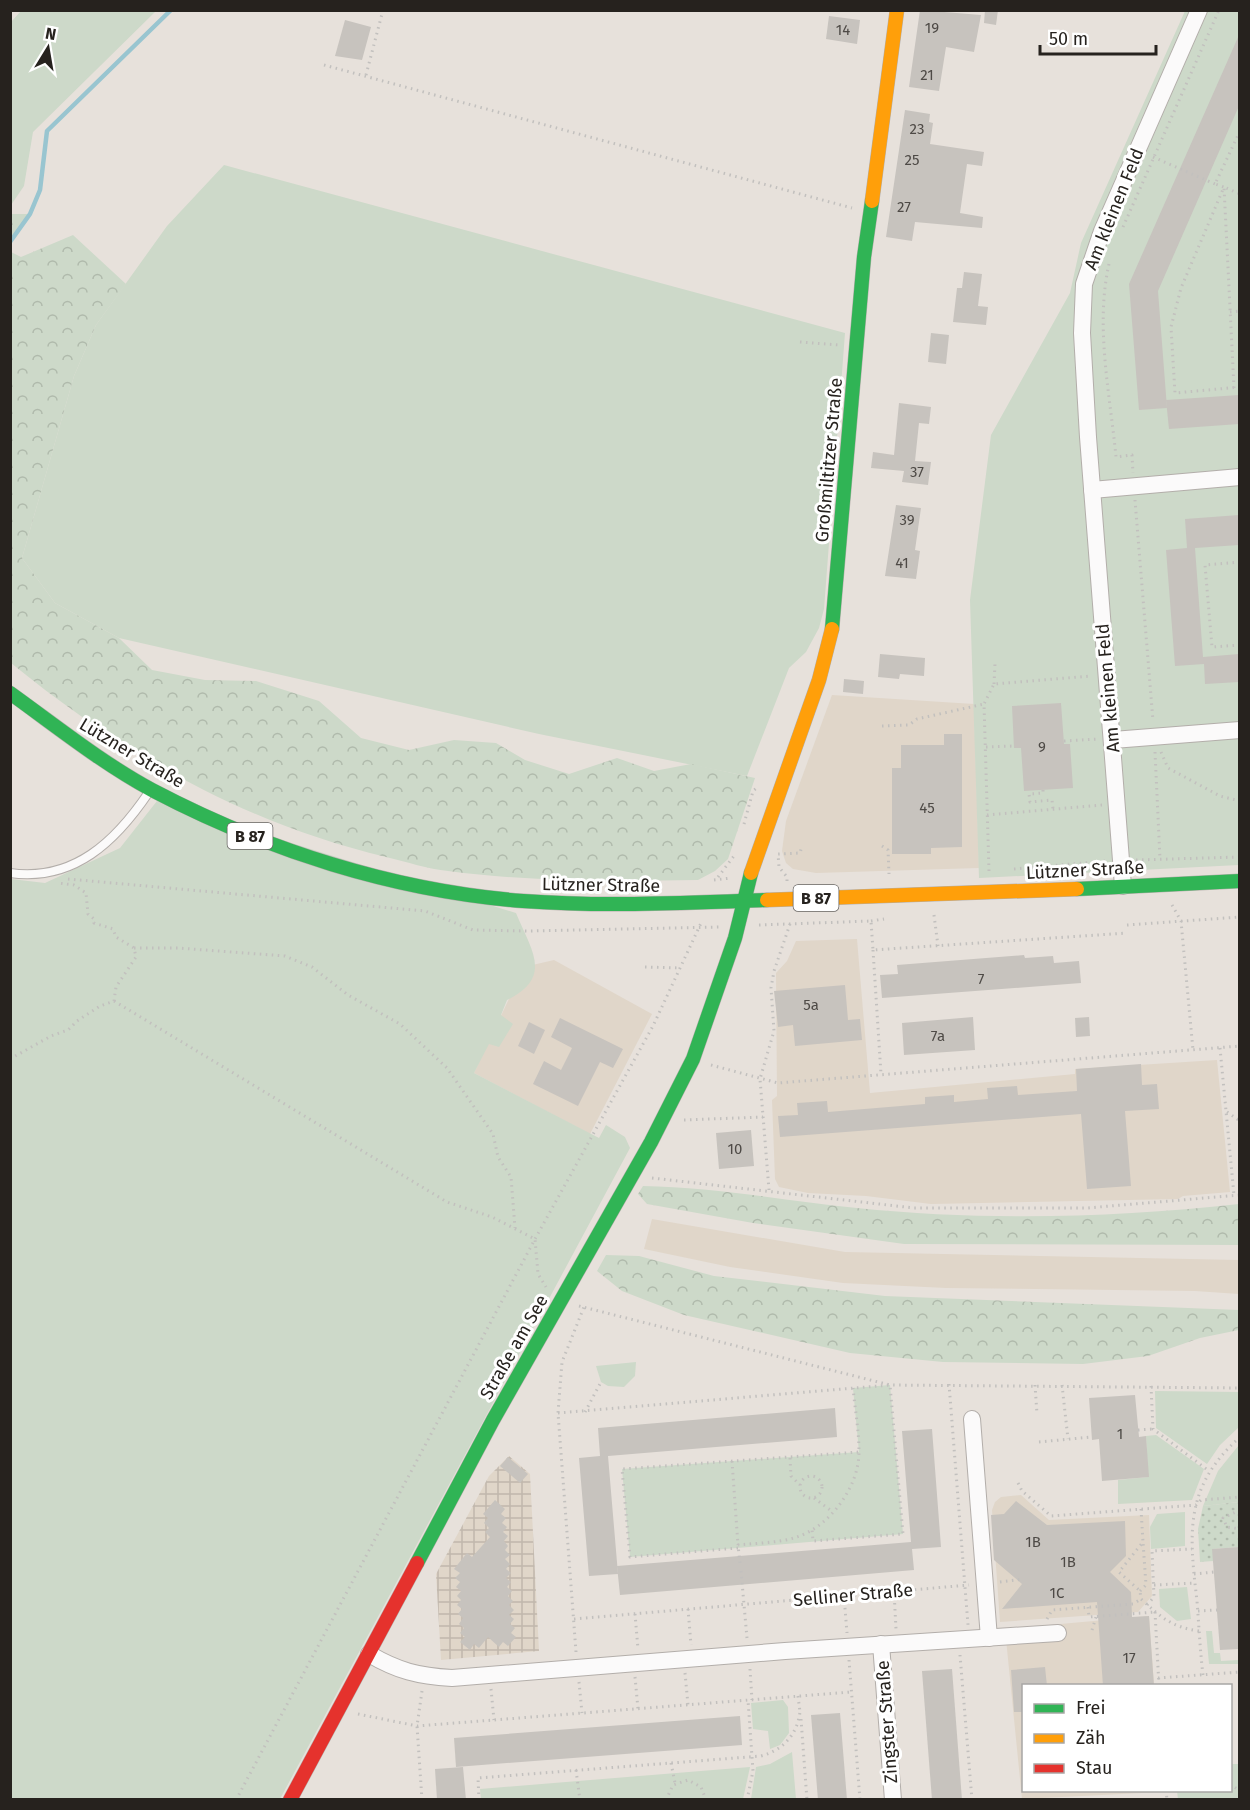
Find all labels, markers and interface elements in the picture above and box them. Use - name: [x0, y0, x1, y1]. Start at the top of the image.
- north arrow: [18, 18, 78, 78]
- scale bar: [1040, 18, 1156, 56]
- house number: 19: [925, 19, 939, 37]
- house number: 14: [836, 21, 850, 39]
- text: N: [44, 23, 58, 44]
- text: 50 m: [1049, 28, 1088, 50]
- house number: 21: [920, 66, 934, 84]
- house number: 23: [910, 120, 924, 138]
- street label: Am kleinen Feld: [1080, 145, 1148, 273]
- house number: 25: [905, 151, 919, 169]
- house number: 27: [897, 198, 911, 216]
- street label: Großmiltitzer Straße: [811, 377, 847, 543]
- house number: 37: [910, 463, 924, 481]
- house number: 39: [899, 511, 915, 529]
- house number: 41: [895, 554, 909, 572]
- street label: Am kleinen Feld: [1091, 623, 1125, 753]
- street label: Lützner Straße: [76, 713, 188, 793]
- house number: 9: [1038, 738, 1046, 756]
- house number: 45: [919, 799, 935, 817]
- road number: B 87: [228, 823, 272, 849]
- street label: Lützner Straße: [1025, 856, 1145, 884]
- street label: Lützner Straße: [542, 873, 660, 897]
- road number: B 87: [794, 885, 838, 911]
- house number: 7: [978, 970, 985, 988]
- house number: 5a: [803, 996, 819, 1014]
- house number: 7a: [931, 1027, 945, 1045]
- house number: 10: [728, 1140, 742, 1158]
- street label: Straße am See: [475, 1291, 553, 1403]
- house number: 1: [1117, 1425, 1123, 1443]
- house number: 1B: [1025, 1533, 1041, 1551]
- house number: 1B: [1060, 1553, 1076, 1571]
- street label: Selliner Straße: [792, 1579, 914, 1611]
- house number: 1C: [1050, 1584, 1065, 1602]
- house number: 17: [1122, 1649, 1136, 1667]
- street label: Zingster Straße: [872, 1660, 902, 1784]
- legend: [1022, 1684, 1232, 1792]
- text: Frei: [1076, 1697, 1106, 1719]
- text: Zäh: [1076, 1727, 1105, 1749]
- text: Stau: [1076, 1757, 1112, 1779]

